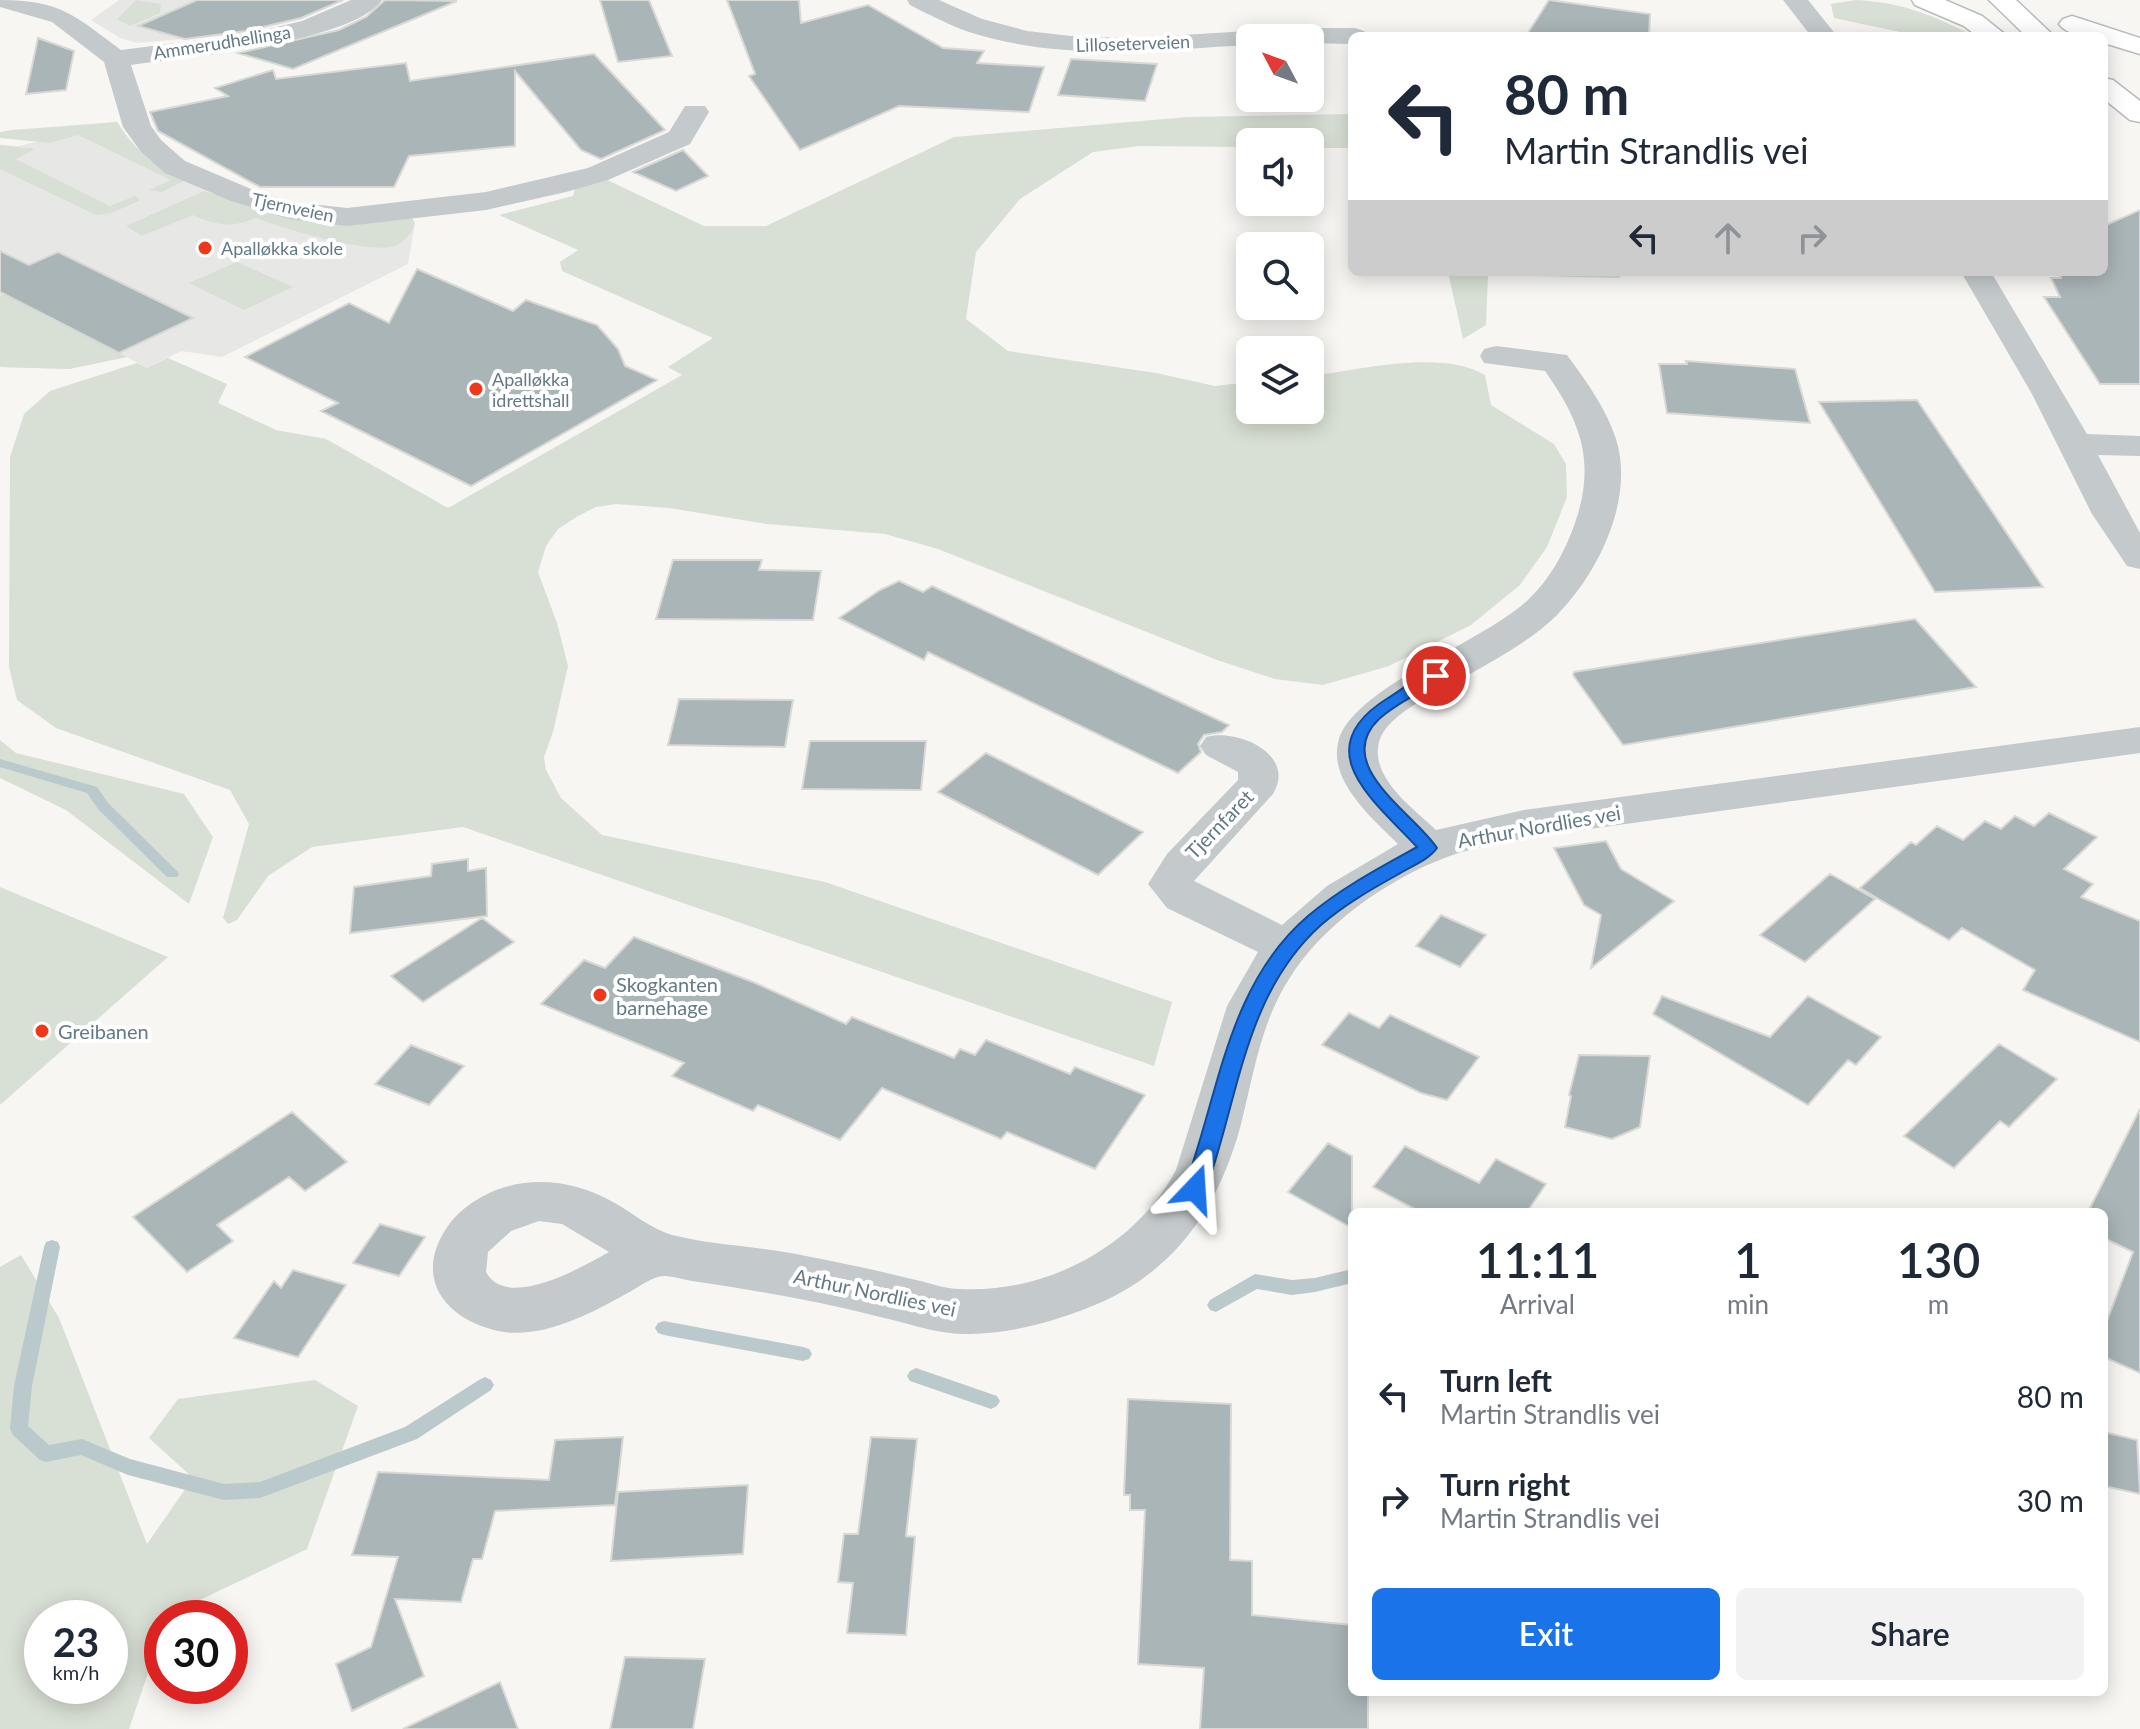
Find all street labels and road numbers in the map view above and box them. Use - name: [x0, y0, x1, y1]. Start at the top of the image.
- street label: Ammerudhellinga: [152, 20, 292, 64]
- street label: Lilloseterveien: [1075, 30, 1191, 56]
- street label: Tjernveien: [250, 188, 336, 226]
- street label: Tjernfaret: [1180, 784, 1258, 864]
- street label: Arthur Nordlies vei: [1455, 800, 1623, 852]
- street label: Arthur Nordlies vei: [792, 1263, 958, 1321]

